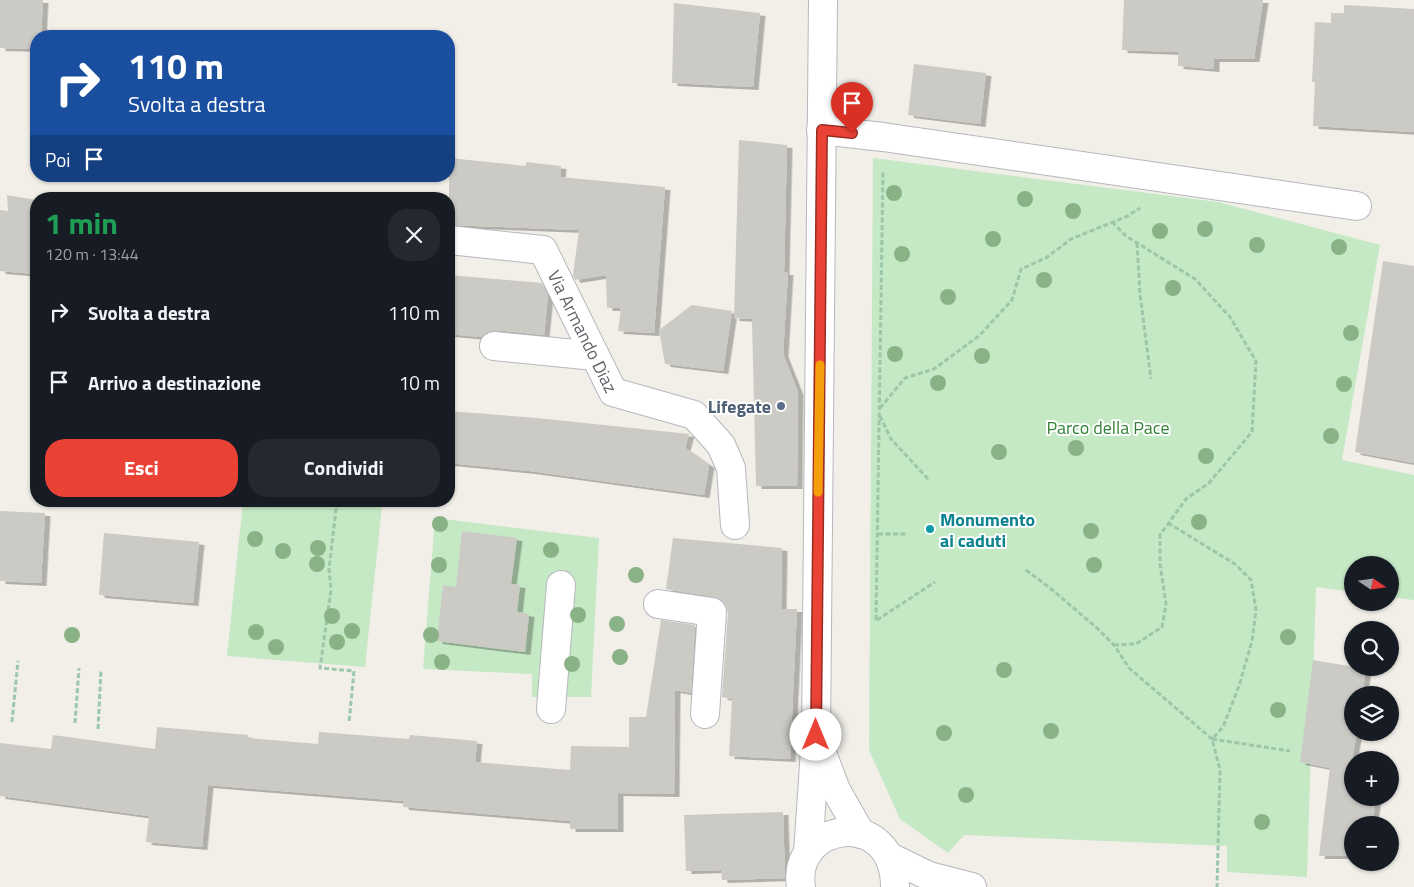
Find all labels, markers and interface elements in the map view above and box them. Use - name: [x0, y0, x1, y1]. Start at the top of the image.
- text: 110 m: [128, 39, 224, 93]
- icon: right: [45, 50, 110, 115]
- pin: [831, 82, 873, 133]
- text: Svolta a destra: [128, 87, 266, 121]
- icon: arrive: [838, 89, 866, 117]
- text: Poi: [45, 145, 70, 174]
- icon: arrive: [80, 145, 108, 173]
- text: 1 min: [45, 200, 118, 246]
- button: close: [388, 209, 440, 261]
- text: 120 m · 13:44: [45, 242, 139, 266]
- street label: Via Armando Diaz: [541, 265, 625, 397]
- icon: right: [45, 298, 73, 326]
- text: Svolta a destra: [88, 298, 210, 327]
- text: 110 m: [388, 298, 440, 327]
- icon: arrive: [45, 368, 73, 396]
- text: Arrivo a destinazione: [88, 368, 261, 397]
- text: 10 m: [399, 368, 440, 397]
- place label: Lifegate: [708, 393, 771, 420]
- marker: Lifegate: [775, 400, 787, 412]
- park label: Parco della Pace: [1046, 414, 1170, 441]
- button: Esci: [45, 439, 238, 497]
- button: Condividi: [248, 439, 440, 497]
- place label: Monumento ai caduti: [940, 506, 1035, 554]
- marker: Monumento ai caduti: [924, 523, 936, 535]
- north arrow: [1344, 556, 1399, 611]
- map controls: [1344, 556, 1399, 871]
- button: search: [1344, 621, 1399, 676]
- button: layers: [1344, 686, 1399, 741]
- position arrow: [789, 708, 841, 760]
- button: +: [1344, 751, 1399, 806]
- button: −: [1344, 816, 1399, 871]

